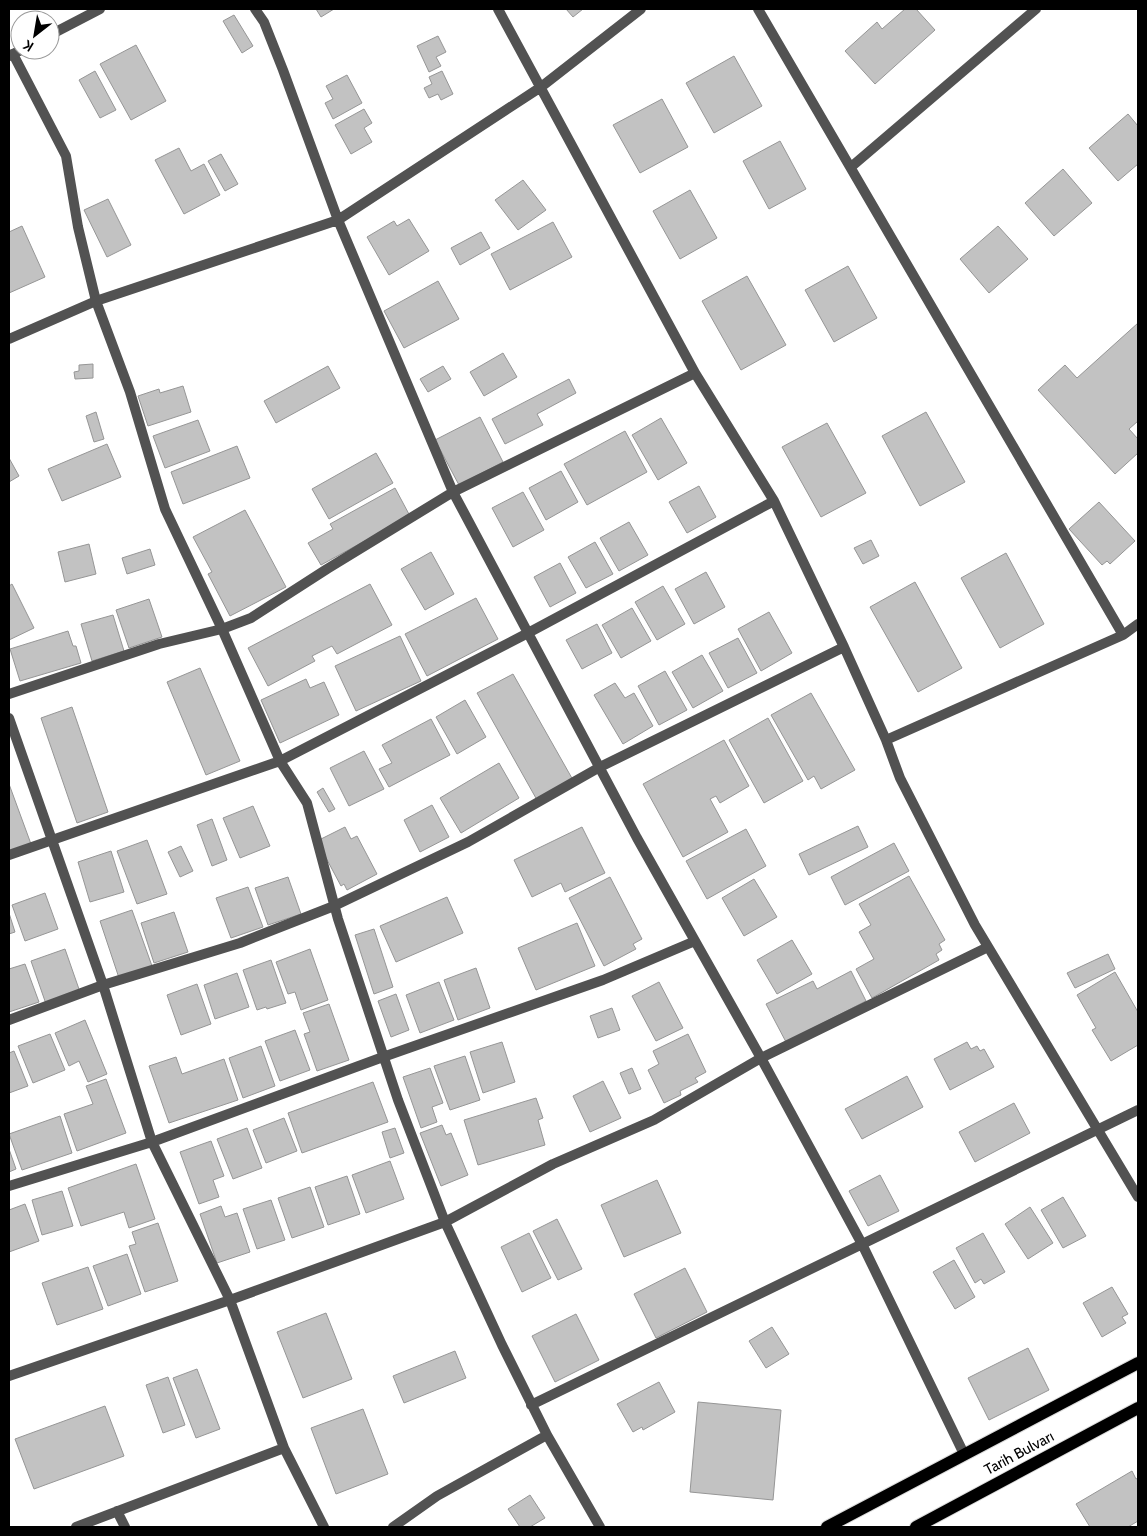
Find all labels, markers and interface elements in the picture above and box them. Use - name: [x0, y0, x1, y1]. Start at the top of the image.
- north arrow: [10, 10, 60, 60]
- text: K: [20, 36, 37, 56]
- street label: Tarih Bulvarı: [981, 1427, 1057, 1479]

